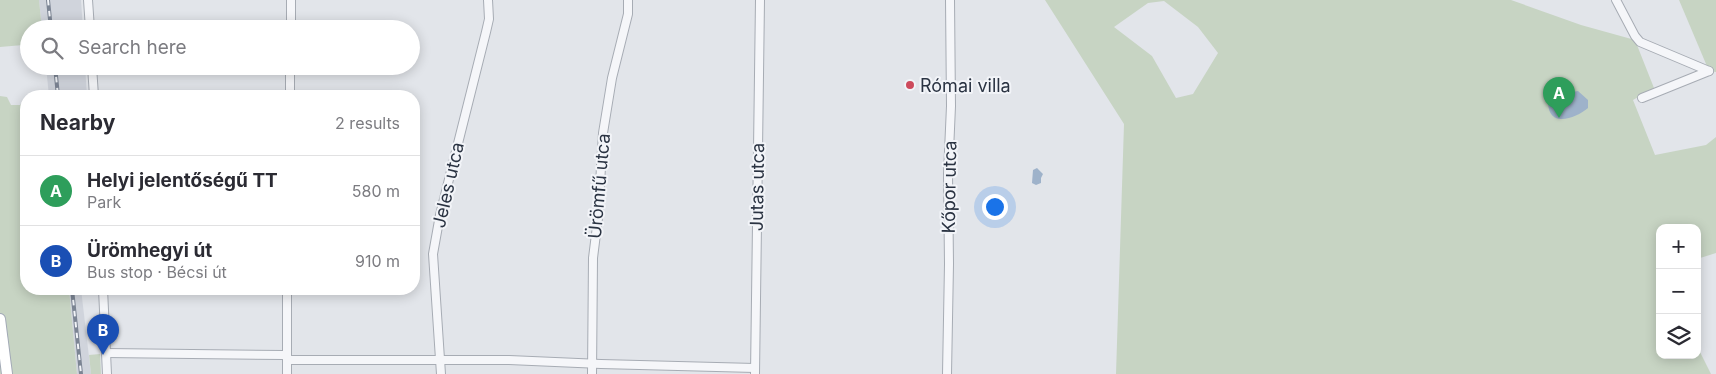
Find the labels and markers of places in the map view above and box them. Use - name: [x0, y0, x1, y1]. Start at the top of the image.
- place label: Római villa: [920, 75, 1011, 96]
- pin: A: [1543, 77, 1575, 118]
- marker: Római villa: [904, 79, 916, 91]
- pin: B: [87, 314, 119, 355]

